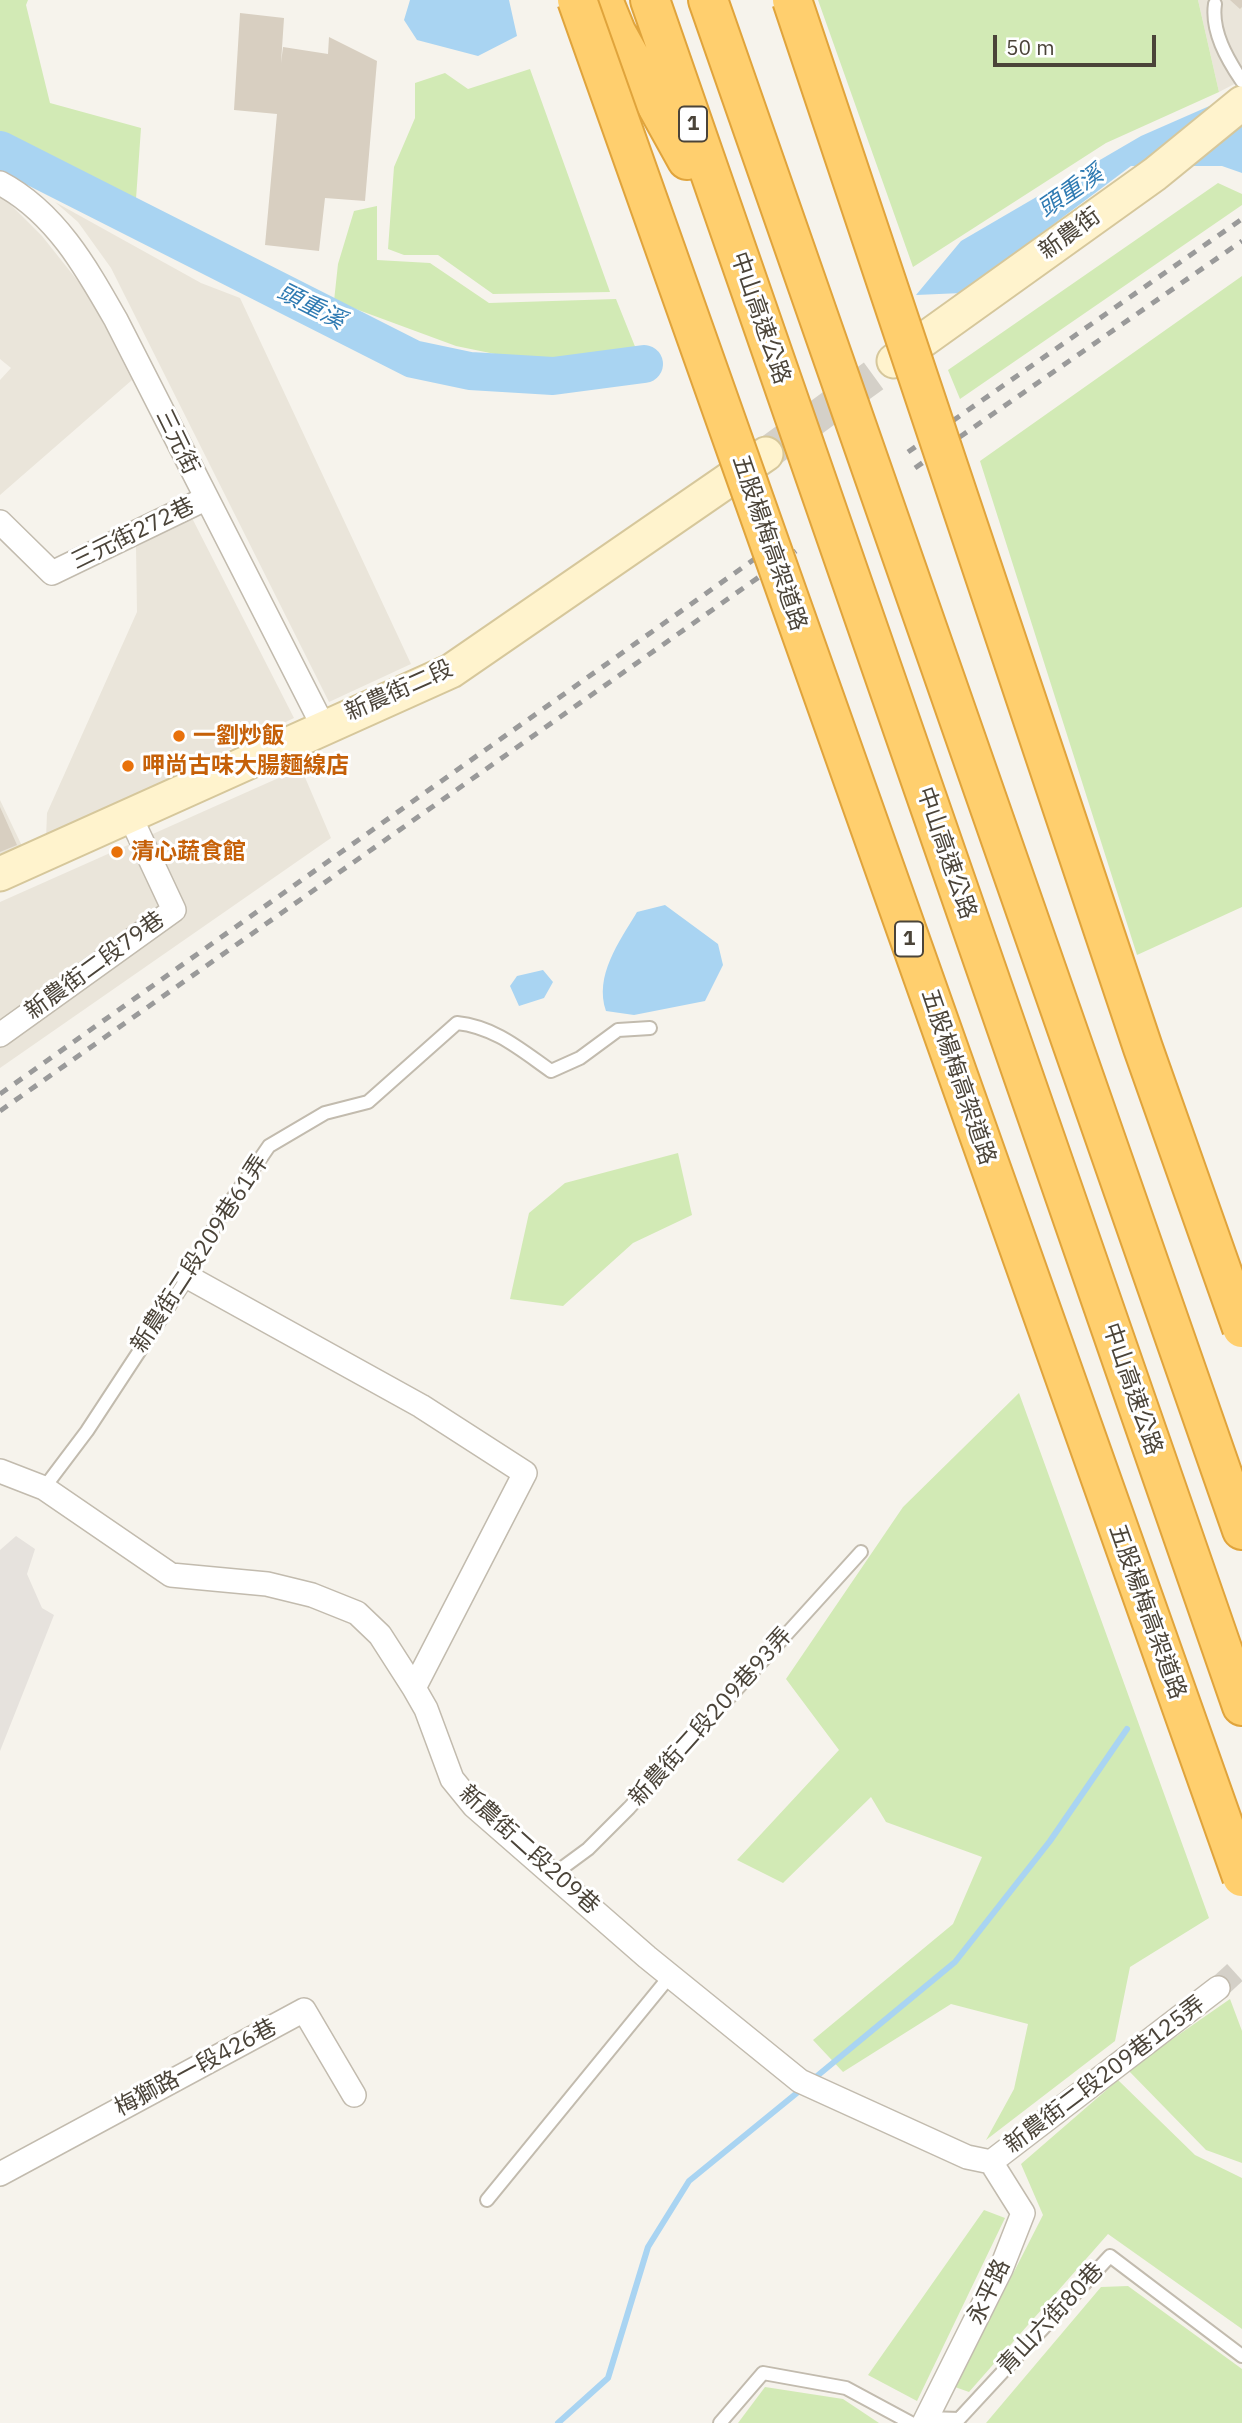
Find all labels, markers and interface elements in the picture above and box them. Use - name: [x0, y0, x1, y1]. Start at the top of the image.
- scale bar: [997, 21, 1160, 65]
- text: 50 m: [1006, 33, 1055, 61]
- road number: 1: [679, 106, 707, 142]
- water label: 頭重溪: [1033, 160, 1109, 224]
- street label: 新農街: [1034, 203, 1106, 265]
- street label: 中山高速公路: [724, 248, 796, 388]
- water label: 頭重溪: [272, 278, 350, 336]
- street label: 三元街: [149, 405, 205, 479]
- street label: 五股楊梅高架道路: [726, 452, 812, 634]
- street label: 三元街272巷: [67, 492, 199, 576]
- street label: 新農街二段: [341, 655, 457, 727]
- place label: 一劉炒飯: [193, 722, 285, 750]
- marker: 一劉炒飯: [171, 728, 187, 744]
- place label: 呷尚古味大腸麵線店: [142, 752, 349, 780]
- marker: 呷尚古味大腸麵線店: [120, 758, 136, 774]
- street label: 中山高速公路: [910, 783, 982, 923]
- place label: 清心蔬食館: [131, 838, 246, 866]
- marker: 清心蔬食館: [109, 844, 125, 860]
- street label: 新農街二段79巷: [20, 906, 170, 1026]
- road number: 1: [895, 922, 923, 956]
- street label: 五股楊梅高架道路: [915, 986, 1001, 1168]
- street label: 新農街二段209巷61弄: [126, 1150, 274, 1358]
- street label: 中山高速公路: [1096, 1319, 1168, 1459]
- street label: 五股楊梅高架道路: [1103, 1521, 1191, 1703]
- street label: 新農街二段209巷93弄: [624, 1622, 798, 1812]
- street label: 新農街二段209巷: [453, 1780, 605, 1920]
- street label: 新農街二段209巷125弄: [999, 1991, 1211, 2159]
- street label: 梅獅路一段426巷: [110, 2014, 282, 2122]
- street label: 永平路: [962, 2255, 1016, 2329]
- street label: 青山六街80巷: [992, 2257, 1110, 2381]

